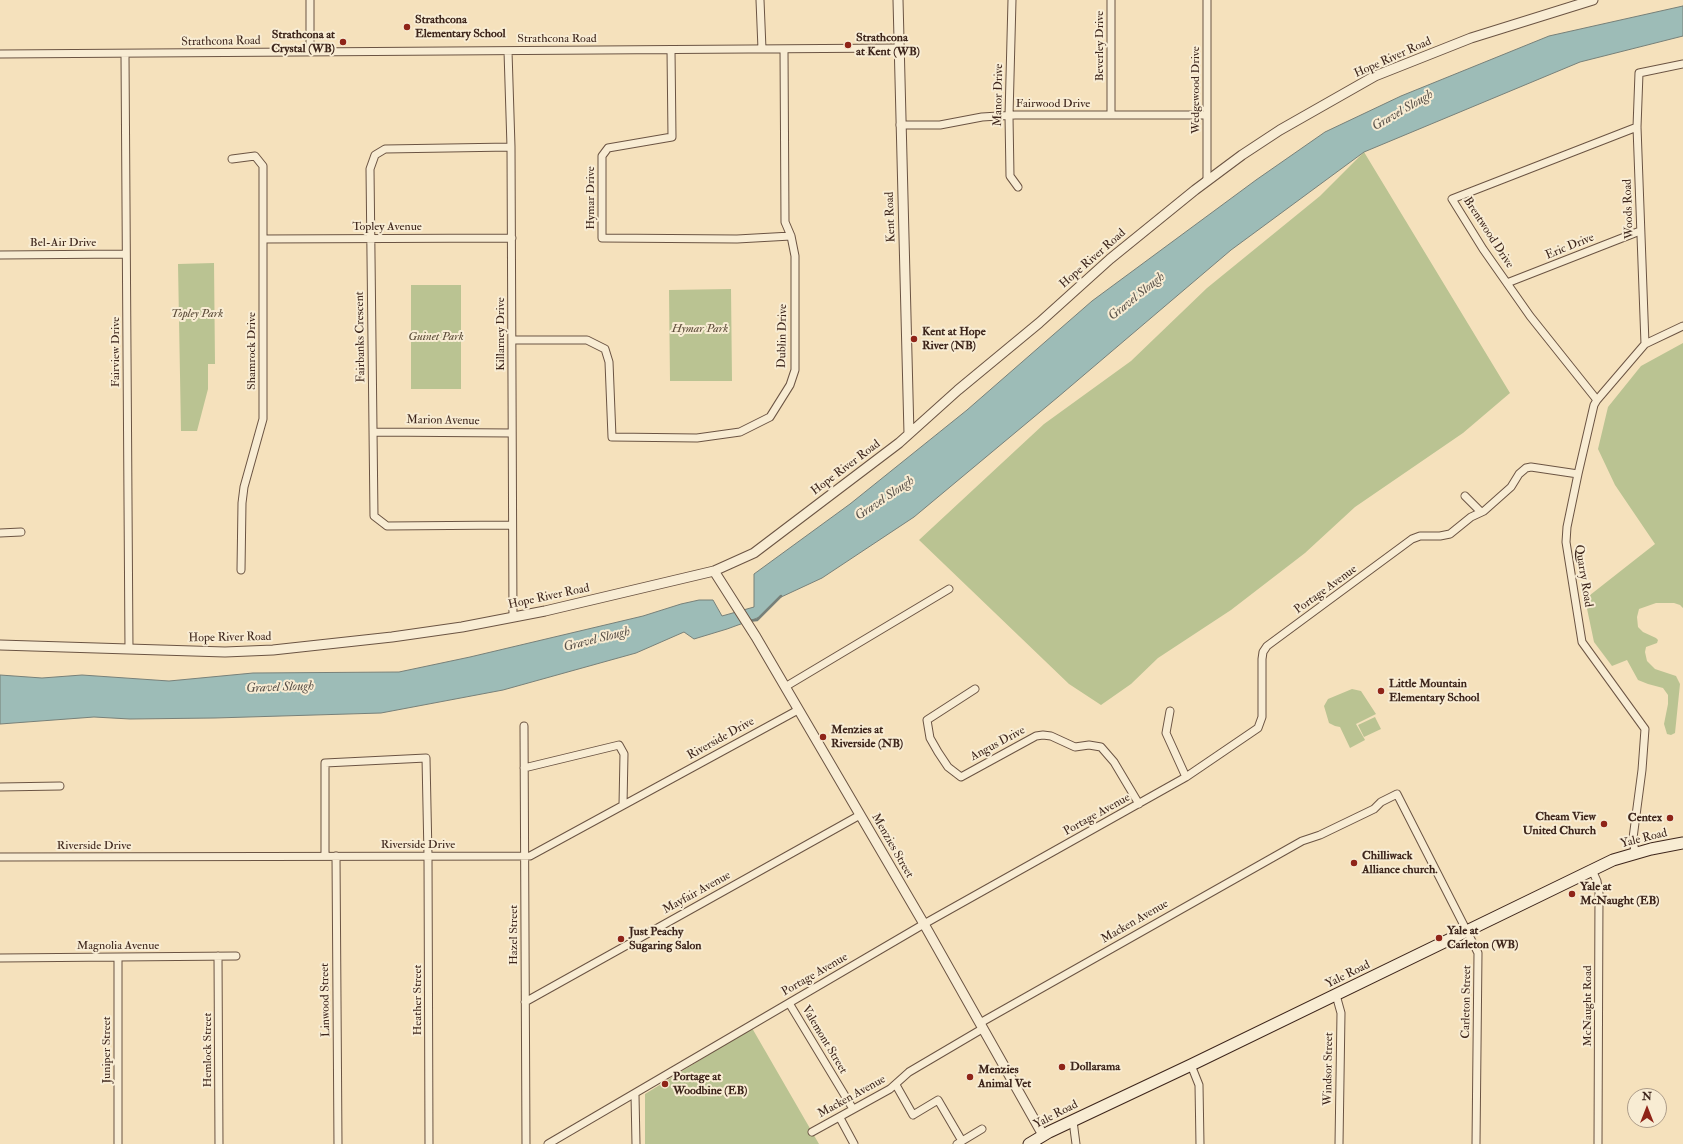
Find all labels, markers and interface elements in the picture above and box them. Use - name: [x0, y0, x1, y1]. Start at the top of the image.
- street label: Beverley Drive: [1093, 11, 1107, 81]
- place label: Strathcona Elementary School: [415, 13, 506, 41]
- marker: Strathcona Elementary School: [402, 22, 412, 32]
- place label: Strathcona at Crystal (WB): [271, 28, 335, 56]
- place label: Strathcona at Kent (WB): [856, 31, 920, 59]
- street label: Strathcona Road: [517, 32, 597, 46]
- street label: Strathcona Road: [181, 34, 261, 50]
- street label: Hope River Road: [1352, 35, 1434, 81]
- marker: Strathcona at Crystal (WB): [338, 37, 348, 47]
- marker: Strathcona at Kent (WB): [843, 40, 853, 50]
- street label: Wedgewood Drive: [1189, 46, 1203, 134]
- street label: Manor Drive: [991, 63, 1007, 127]
- water label: Gravel Slough: [1370, 87, 1436, 135]
- street label: Fairwood Drive: [1016, 97, 1090, 111]
- street label: Hymar Drive: [584, 166, 598, 230]
- street label: Woods Road: [1621, 179, 1637, 239]
- street label: Kent Road: [883, 191, 899, 243]
- street label: Brentwood Drive: [1460, 195, 1516, 271]
- street label: Topley Avenue: [352, 220, 422, 234]
- street label: Hope River Road: [1057, 226, 1129, 292]
- street label: Eric Drive: [1544, 231, 1596, 263]
- street label: Bel-Air Drive: [30, 236, 96, 250]
- water label: Gravel Slough: [1106, 270, 1168, 324]
- street label: Fairbanks Crescent: [353, 291, 369, 383]
- street label: Killarney Drive: [494, 297, 508, 371]
- street label: Dublin Drive: [775, 304, 791, 368]
- park label: Topley Park: [171, 307, 223, 321]
- street label: Shamrock Drive: [245, 312, 259, 390]
- street label: Fairview Drive: [109, 317, 123, 387]
- park label: Hymar Park: [672, 322, 728, 336]
- place label: Kent at Hope River (NB): [922, 325, 986, 353]
- park label: Guinet Park: [408, 330, 464, 344]
- marker: Kent at Hope River (NB): [909, 334, 919, 344]
- street label: Marion Avenue: [406, 413, 480, 429]
- street label: Hope River Road: [809, 437, 883, 499]
- water label: Gravel Slough: [852, 474, 918, 524]
- street label: Quarry Road: [1571, 544, 1595, 608]
- street label: Portage Avenue: [1292, 562, 1360, 618]
- street label: Hope River Road: [507, 581, 591, 613]
- water label: Gravel Slough: [562, 624, 632, 656]
- street label: Hope River Road: [188, 630, 272, 646]
- place label: Little Mountain Elementary School: [1389, 677, 1480, 705]
- water label: Gravel Slough: [246, 679, 314, 697]
- marker: Little Mountain Elementary School: [1376, 686, 1386, 696]
- street label: Riverside Drive: [685, 715, 757, 763]
- place label: Menzies at Riverside (NB): [831, 723, 903, 751]
- street label: Angus Drive: [968, 724, 1028, 764]
- marker: Menzies at Riverside (NB): [818, 732, 828, 742]
- street label: Portage Avenue: [1061, 791, 1133, 839]
- place label: Cheam View United Church: [1523, 810, 1596, 838]
- street label: Menzies Street: [868, 811, 916, 881]
- place label: Centex: [1628, 811, 1662, 825]
- marker: Centex: [1665, 813, 1675, 823]
- marker: Cheam View United Church: [1599, 819, 1609, 829]
- street label: Yale Road: [1619, 826, 1669, 852]
- street label: Riverside Drive: [381, 838, 455, 852]
- street label: Riverside Drive: [57, 839, 131, 853]
- place label: Chilliwack Alliance church.: [1362, 849, 1438, 877]
- marker: Chilliwack Alliance church.: [1349, 858, 1359, 868]
- street label: Mayfair Avenue: [661, 868, 733, 918]
- place label: Yale at McNaught (EB): [1580, 880, 1659, 908]
- marker: Yale at McNaught (EB): [1567, 889, 1577, 899]
- street label: Macken Avenue: [1099, 897, 1171, 947]
- street label: Hazel Street: [507, 905, 521, 965]
- place label: Yale at Carleton (WB): [1447, 924, 1518, 952]
- place label: Just Peachy Sugaring Salon: [629, 925, 702, 953]
- marker: Yale at Carleton (WB): [1434, 933, 1444, 943]
- marker: Just Peachy Sugaring Salon: [616, 934, 626, 944]
- street label: Magnolia Avenue: [77, 939, 159, 953]
- street label: Portage Avenue: [779, 950, 851, 1000]
- street label: Yale Road: [1323, 958, 1373, 992]
- street label: Linwood Street: [318, 963, 334, 1037]
- street label: Heather Street: [411, 965, 425, 1035]
- street label: Carleton Street: [1459, 965, 1475, 1039]
- street label: McNaught Road: [1581, 965, 1595, 1047]
- street label: Valemont Street: [798, 1003, 850, 1077]
- street label: Hemlock Street: [201, 1013, 215, 1087]
- street label: Juniper Street: [100, 1016, 114, 1084]
- street label: Windsor Street: [1321, 1032, 1337, 1106]
- place label: Dollarama: [1070, 1060, 1120, 1074]
- marker: Dollarama: [1057, 1062, 1067, 1072]
- place label: Menzies Animal Vet: [978, 1063, 1031, 1091]
- place label: Portage at Woodbine (EB): [673, 1070, 747, 1098]
- street label: Macken Avenue: [816, 1072, 888, 1122]
- marker: Menzies Animal Vet: [965, 1072, 975, 1082]
- marker: Portage at Woodbine (EB): [660, 1079, 670, 1089]
- north arrow: [1627, 1088, 1667, 1128]
- text: N: [1642, 1090, 1652, 1103]
- street label: Yale Road: [1031, 1098, 1081, 1132]

